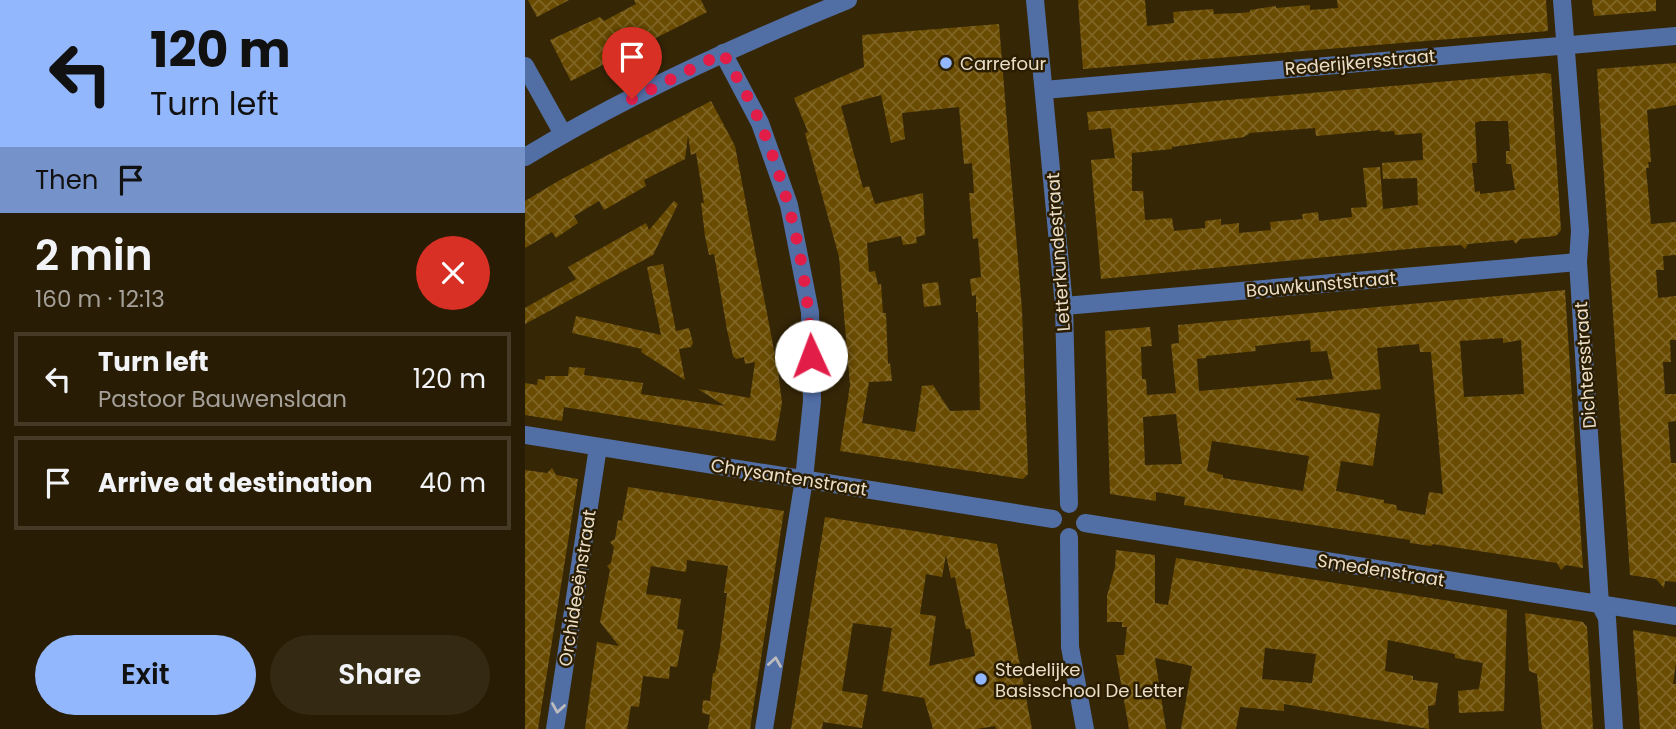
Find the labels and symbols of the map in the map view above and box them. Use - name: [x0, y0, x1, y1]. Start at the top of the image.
- pin: [602, 27, 662, 99]
- street label: Rederijkersstraat: [1284, 43, 1436, 81]
- place label: Carrefour: [960, 51, 1047, 76]
- marker: Carrefour: [938, 55, 954, 71]
- street label: Letterkundestraat: [1040, 172, 1076, 332]
- street label: Bouwkunststraat: [1245, 265, 1397, 303]
- street label: Dichtersstraat: [1568, 301, 1602, 429]
- position arrow: [774, 319, 848, 393]
- street label: Chrysantenstraat: [709, 452, 869, 502]
- street label: Orchideeënstraat: [552, 508, 602, 668]
- street label: Smedenstraat: [1316, 548, 1446, 592]
- one-way arrow: [767, 656, 782, 668]
- place label: Stedelijke Basisschool De Letter: [995, 657, 1184, 703]
- marker: Stedelijke Basisschool De Letter: [973, 671, 989, 687]
- one-way arrow: [551, 702, 566, 714]

